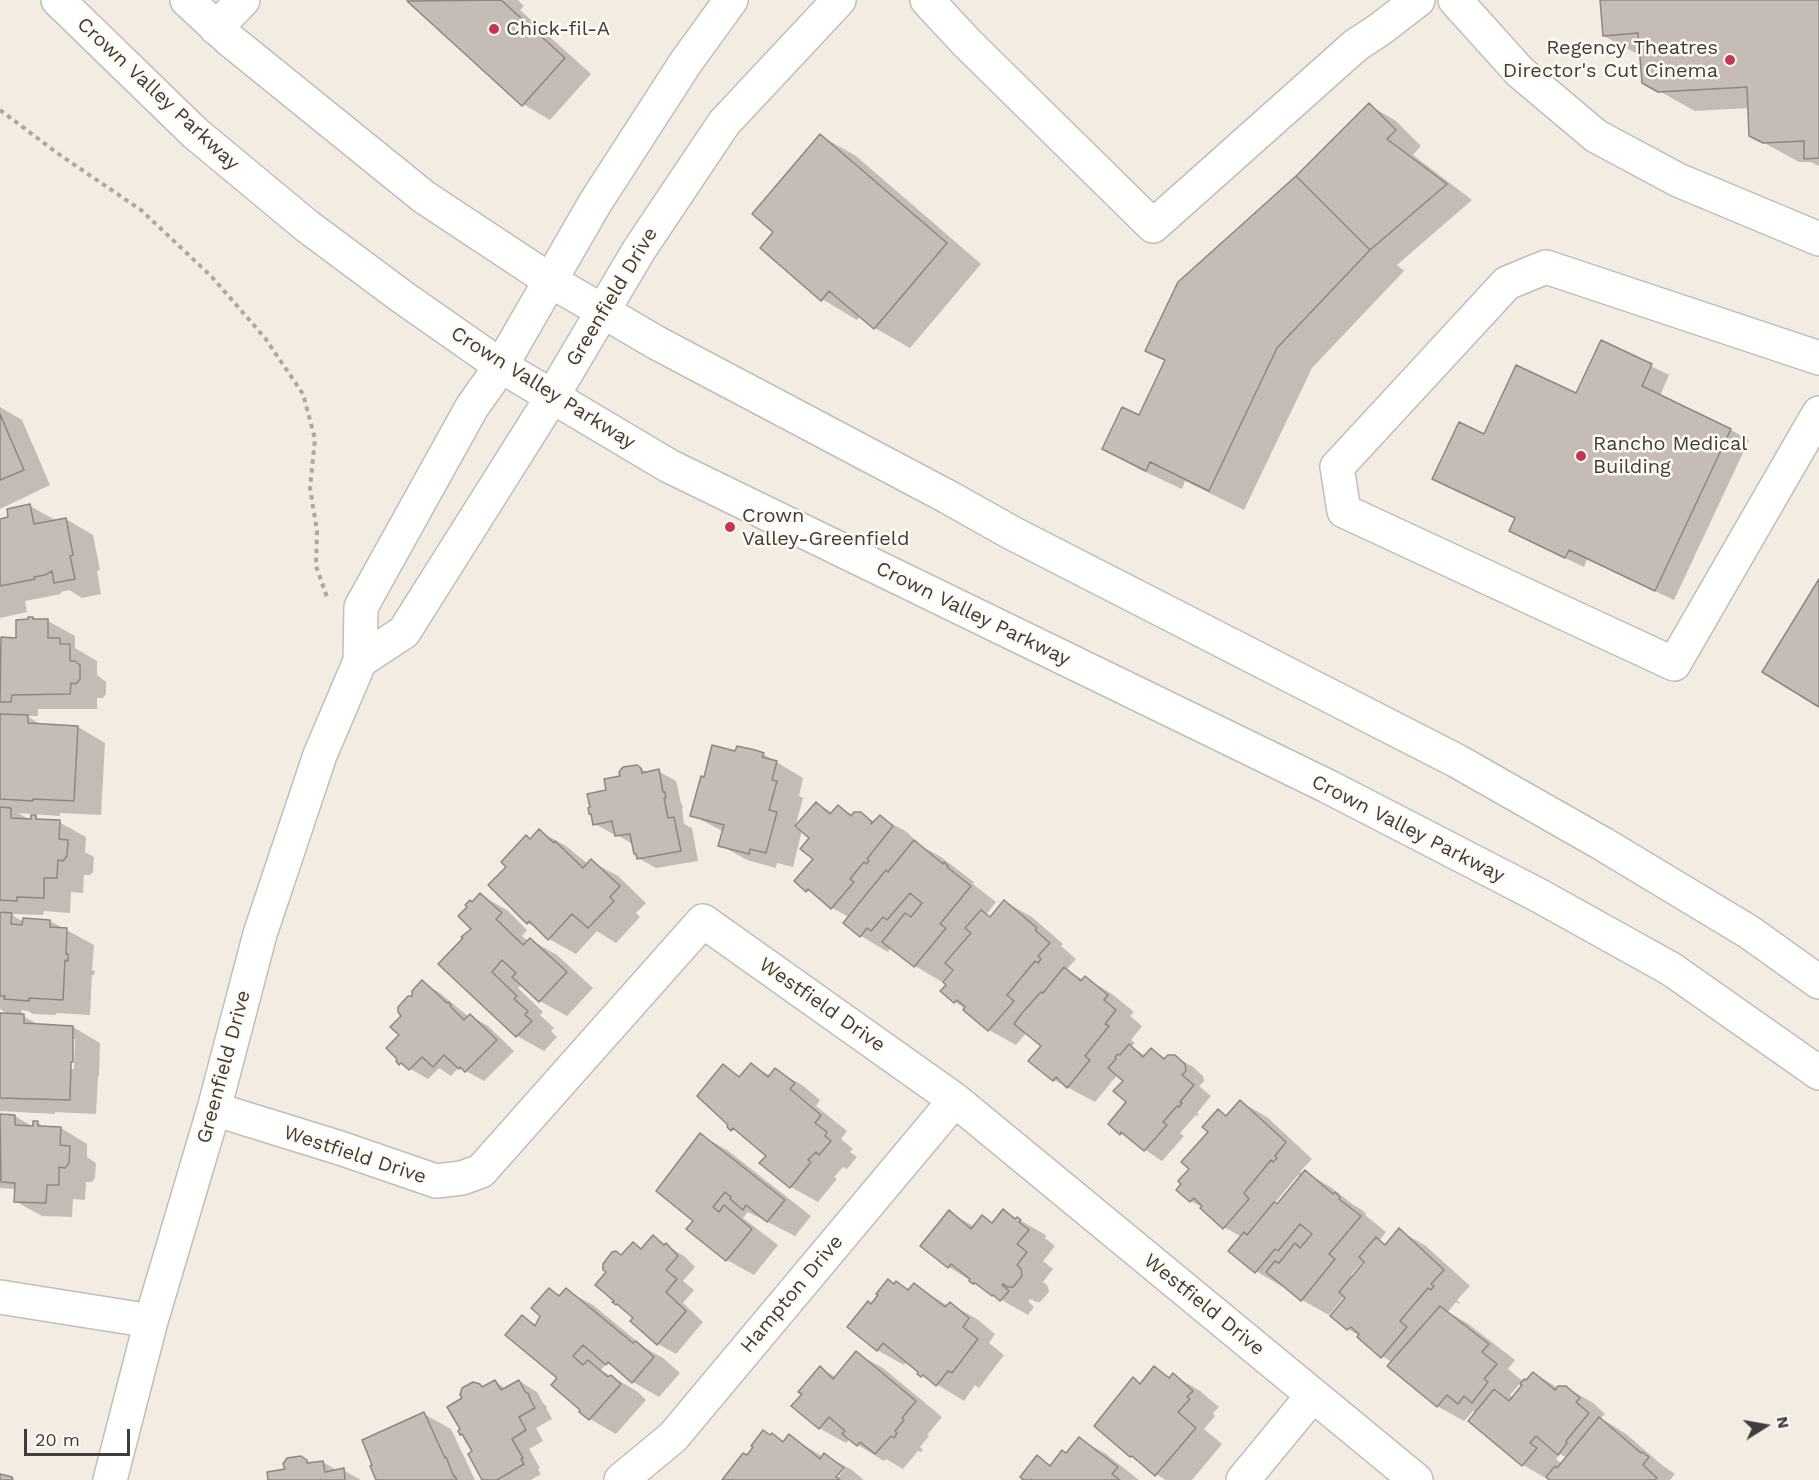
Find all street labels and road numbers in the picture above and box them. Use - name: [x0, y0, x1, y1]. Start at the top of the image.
- street label: Crown Valley Parkway: [72, 13, 244, 175]
- street label: Greenfield Drive: [561, 223, 663, 371]
- street label: Crown Valley Parkway: [446, 321, 640, 455]
- street label: Crown Valley Parkway: [872, 556, 1074, 672]
- street label: Crown Valley Parkway: [1308, 770, 1508, 888]
- street label: Westfield Drive: [754, 953, 890, 1057]
- street label: Greenfield Drive: [192, 988, 256, 1146]
- street label: Westfield Drive: [281, 1121, 429, 1189]
- street label: Hampton Drive: [736, 1230, 848, 1358]
- street label: Westfield Drive: [1139, 1249, 1269, 1361]

